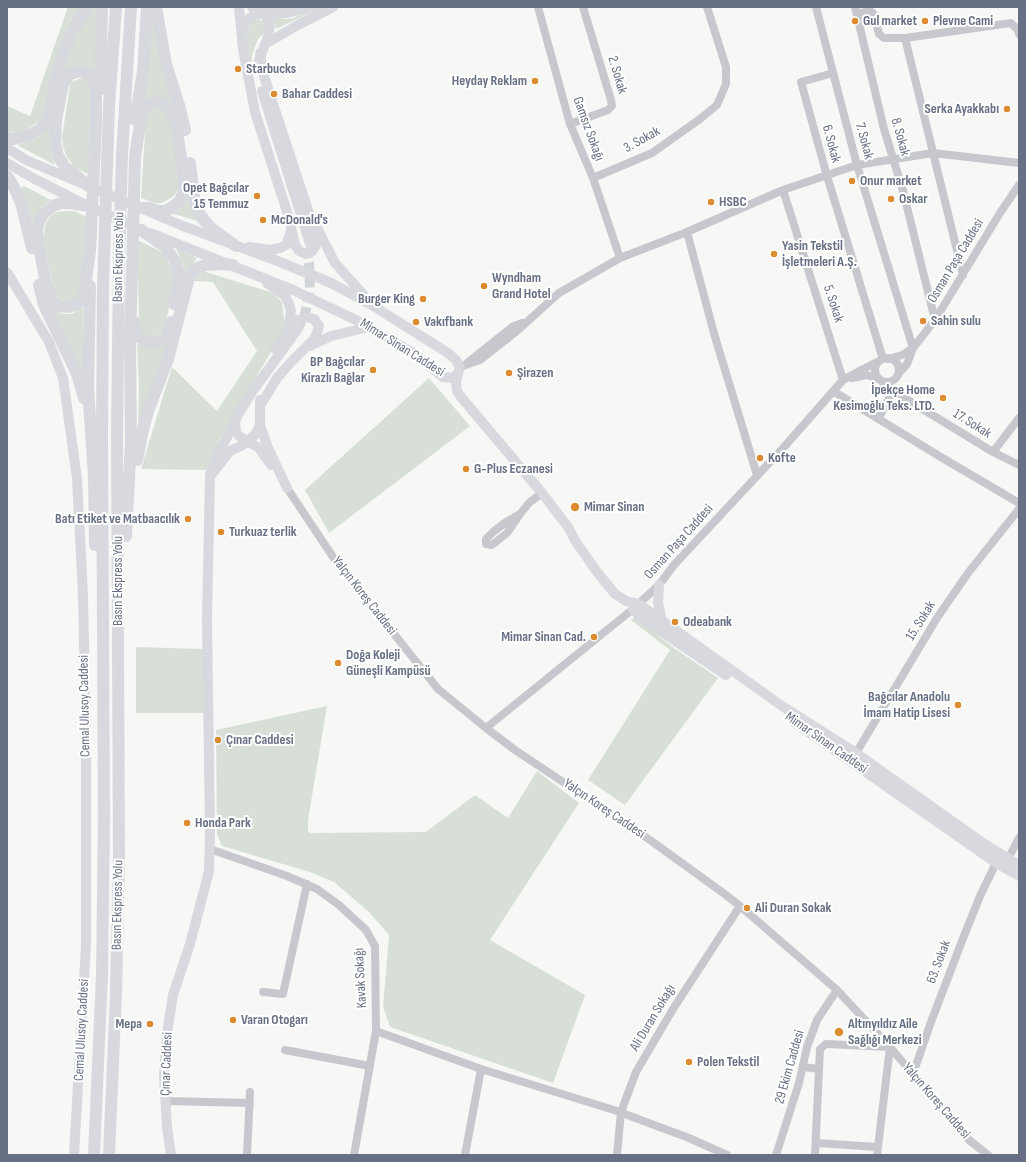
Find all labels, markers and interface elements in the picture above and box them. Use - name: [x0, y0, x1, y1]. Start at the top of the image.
- place label: Gul market: [863, 13, 917, 29]
- place label: Plevne Cami: [933, 13, 993, 29]
- marker: Gul market: [850, 16, 860, 26]
- marker: Plevne Cami: [920, 16, 930, 26]
- street label: 2. Sokak: [604, 54, 630, 96]
- place label: Starbucks: [246, 61, 296, 77]
- marker: Starbucks: [233, 64, 243, 74]
- place label: Heyday Reklam: [452, 73, 527, 89]
- marker: Heyday Reklam: [530, 76, 540, 86]
- place label: Bahar Caddesi: [282, 86, 352, 102]
- marker: Bahar Caddesi: [269, 89, 279, 99]
- street label: Gamsız Sokağı: [569, 95, 607, 163]
- place label: Serka Ayakkabı: [924, 101, 999, 117]
- marker: Serka Ayakkabı: [1002, 104, 1012, 114]
- street label: 8. Sokak: [887, 116, 913, 158]
- street label: 7. Sokak: [851, 121, 877, 161]
- street label: 3. Sokak: [621, 123, 663, 157]
- street label: 6. Sokak: [818, 123, 844, 165]
- place label: Onur market: [860, 173, 922, 189]
- marker: Onur market: [847, 176, 857, 186]
- place label: Opet Bağcılar 15 Temmuz: [183, 180, 249, 212]
- marker: Opet Bağcılar 15 Temmuz: [252, 191, 262, 201]
- place label: Oskar: [899, 191, 928, 207]
- place label: HSBC: [719, 194, 747, 210]
- marker: Oskar: [886, 194, 896, 204]
- marker: HSBC: [706, 197, 716, 207]
- street label: Basın Ekspress Yolu: [110, 212, 128, 302]
- place label: McDonald's: [271, 212, 328, 228]
- marker: McDonald's: [258, 215, 268, 225]
- street label: Osman Paşa Caddesi: [924, 216, 988, 306]
- place label: Yasin Tekstil İşletmeleri A.Ş.: [782, 238, 857, 270]
- marker: Yasin Tekstil İşletmeleri A.Ş.: [769, 249, 779, 259]
- place label: Wyndham Grand Hotel: [492, 270, 551, 302]
- marker: Wyndham Grand Hotel: [479, 281, 489, 291]
- street label: 5. Sokak: [819, 283, 847, 325]
- place label: Burger King: [358, 291, 415, 307]
- marker: Burger King: [418, 294, 428, 304]
- place label: Sahin sulu: [931, 313, 981, 329]
- place label: Vakıfbank: [424, 314, 473, 330]
- street label: Mimar Sinan Caddesi: [357, 315, 447, 381]
- marker: Sahin sulu: [918, 316, 928, 326]
- marker: Vakıfbank: [411, 317, 421, 327]
- place label: BP Bağcılar Kirazlı Bağlar: [301, 354, 365, 386]
- marker: BP Bağcılar Kirazlı Bağlar: [368, 365, 378, 375]
- place label: Şirazen: [517, 365, 553, 381]
- marker: Şirazen: [504, 368, 514, 378]
- place label: İpekçe Home Kesimoğlu Teks. LTD.: [833, 382, 935, 414]
- marker: İpekçe Home Kesimoğlu Teks. LTD.: [938, 393, 948, 403]
- street label: 17. Sokak: [950, 406, 994, 442]
- place label: Kofte: [768, 450, 796, 466]
- marker: Kofte: [755, 453, 765, 463]
- place label: G-Plus Eczanesi: [474, 461, 553, 477]
- marker: G-Plus Eczanesi: [461, 464, 471, 474]
- place label: Mimar Sinan: [584, 499, 645, 515]
- marker: Mimar Sinan: [569, 501, 581, 513]
- street label: Osman Paşa Caddesi: [641, 501, 717, 583]
- place label: Batı Etiket ve Matbaacılık: [55, 511, 180, 527]
- marker: Batı Etiket ve Matbaacılık: [183, 514, 193, 524]
- place label: Turkuaz terlik: [229, 524, 297, 540]
- marker: Turkuaz terlik: [216, 527, 226, 537]
- street label: Basın Ekspress Yolu: [110, 536, 126, 626]
- street label: Yalçın Koreş Caddesi: [328, 553, 400, 639]
- street label: 15. Sokak: [902, 598, 940, 644]
- place label: Odeabank: [683, 614, 732, 630]
- marker: Odeabank: [670, 617, 680, 627]
- place label: Mimar Sinan Cad.: [501, 629, 586, 645]
- marker: Mimar Sinan Cad.: [589, 632, 599, 642]
- place label: Doğa Koleji Güneşli Kampüsü: [346, 647, 431, 680]
- street label: Cemal Ulusoy Caddesi: [76, 655, 94, 757]
- marker: Doğa Koleji Güneşli Kampüsü: [333, 658, 343, 668]
- place label: Bağcılar Anadolu İmam Hatip Lisesi: [864, 689, 950, 722]
- marker: Bağcılar Anadolu İmam Hatip Lisesi: [953, 700, 963, 710]
- street label: Mimar Sinan Caddesi: [782, 708, 870, 778]
- place label: Çınar Caddesi: [226, 732, 294, 748]
- marker: Çınar Caddesi: [213, 735, 223, 745]
- street label: Yalçın Koreş Caddesi: [560, 775, 648, 843]
- place label: Honda Park: [195, 815, 251, 831]
- marker: Honda Park: [182, 818, 192, 828]
- street label: Basın Ekspress Yolu: [109, 860, 127, 950]
- place label: Ali Duran Sokak: [755, 900, 831, 916]
- marker: Ali Duran Sokak: [742, 903, 752, 913]
- street label: 63. Sokak: [923, 938, 955, 986]
- street label: Kavak Sokağı: [351, 947, 371, 1009]
- street label: Cemal Ulusoy Caddesi: [71, 979, 93, 1081]
- street label: Ali Duran Sokağı: [627, 982, 679, 1054]
- place label: Varan Otogarı: [241, 1012, 308, 1028]
- marker: Varan Otogarı: [228, 1015, 238, 1025]
- place label: Mepa: [115, 1016, 142, 1032]
- place label: Altınyıldız Aile Sağlığı Merkezi: [848, 1016, 922, 1048]
- marker: Mepa: [145, 1019, 155, 1029]
- marker: Altınyıldız Aile Sağlığı Merkezi: [833, 1026, 845, 1038]
- street label: 29 Ekim Caddesi: [771, 1028, 809, 1106]
- street label: Çınar Caddesi: [157, 1032, 177, 1096]
- place label: Polen Tekstil: [697, 1054, 759, 1070]
- marker: Polen Tekstil: [684, 1057, 694, 1067]
- street label: Yalçın Koreş Caddesi: [898, 1060, 974, 1142]

